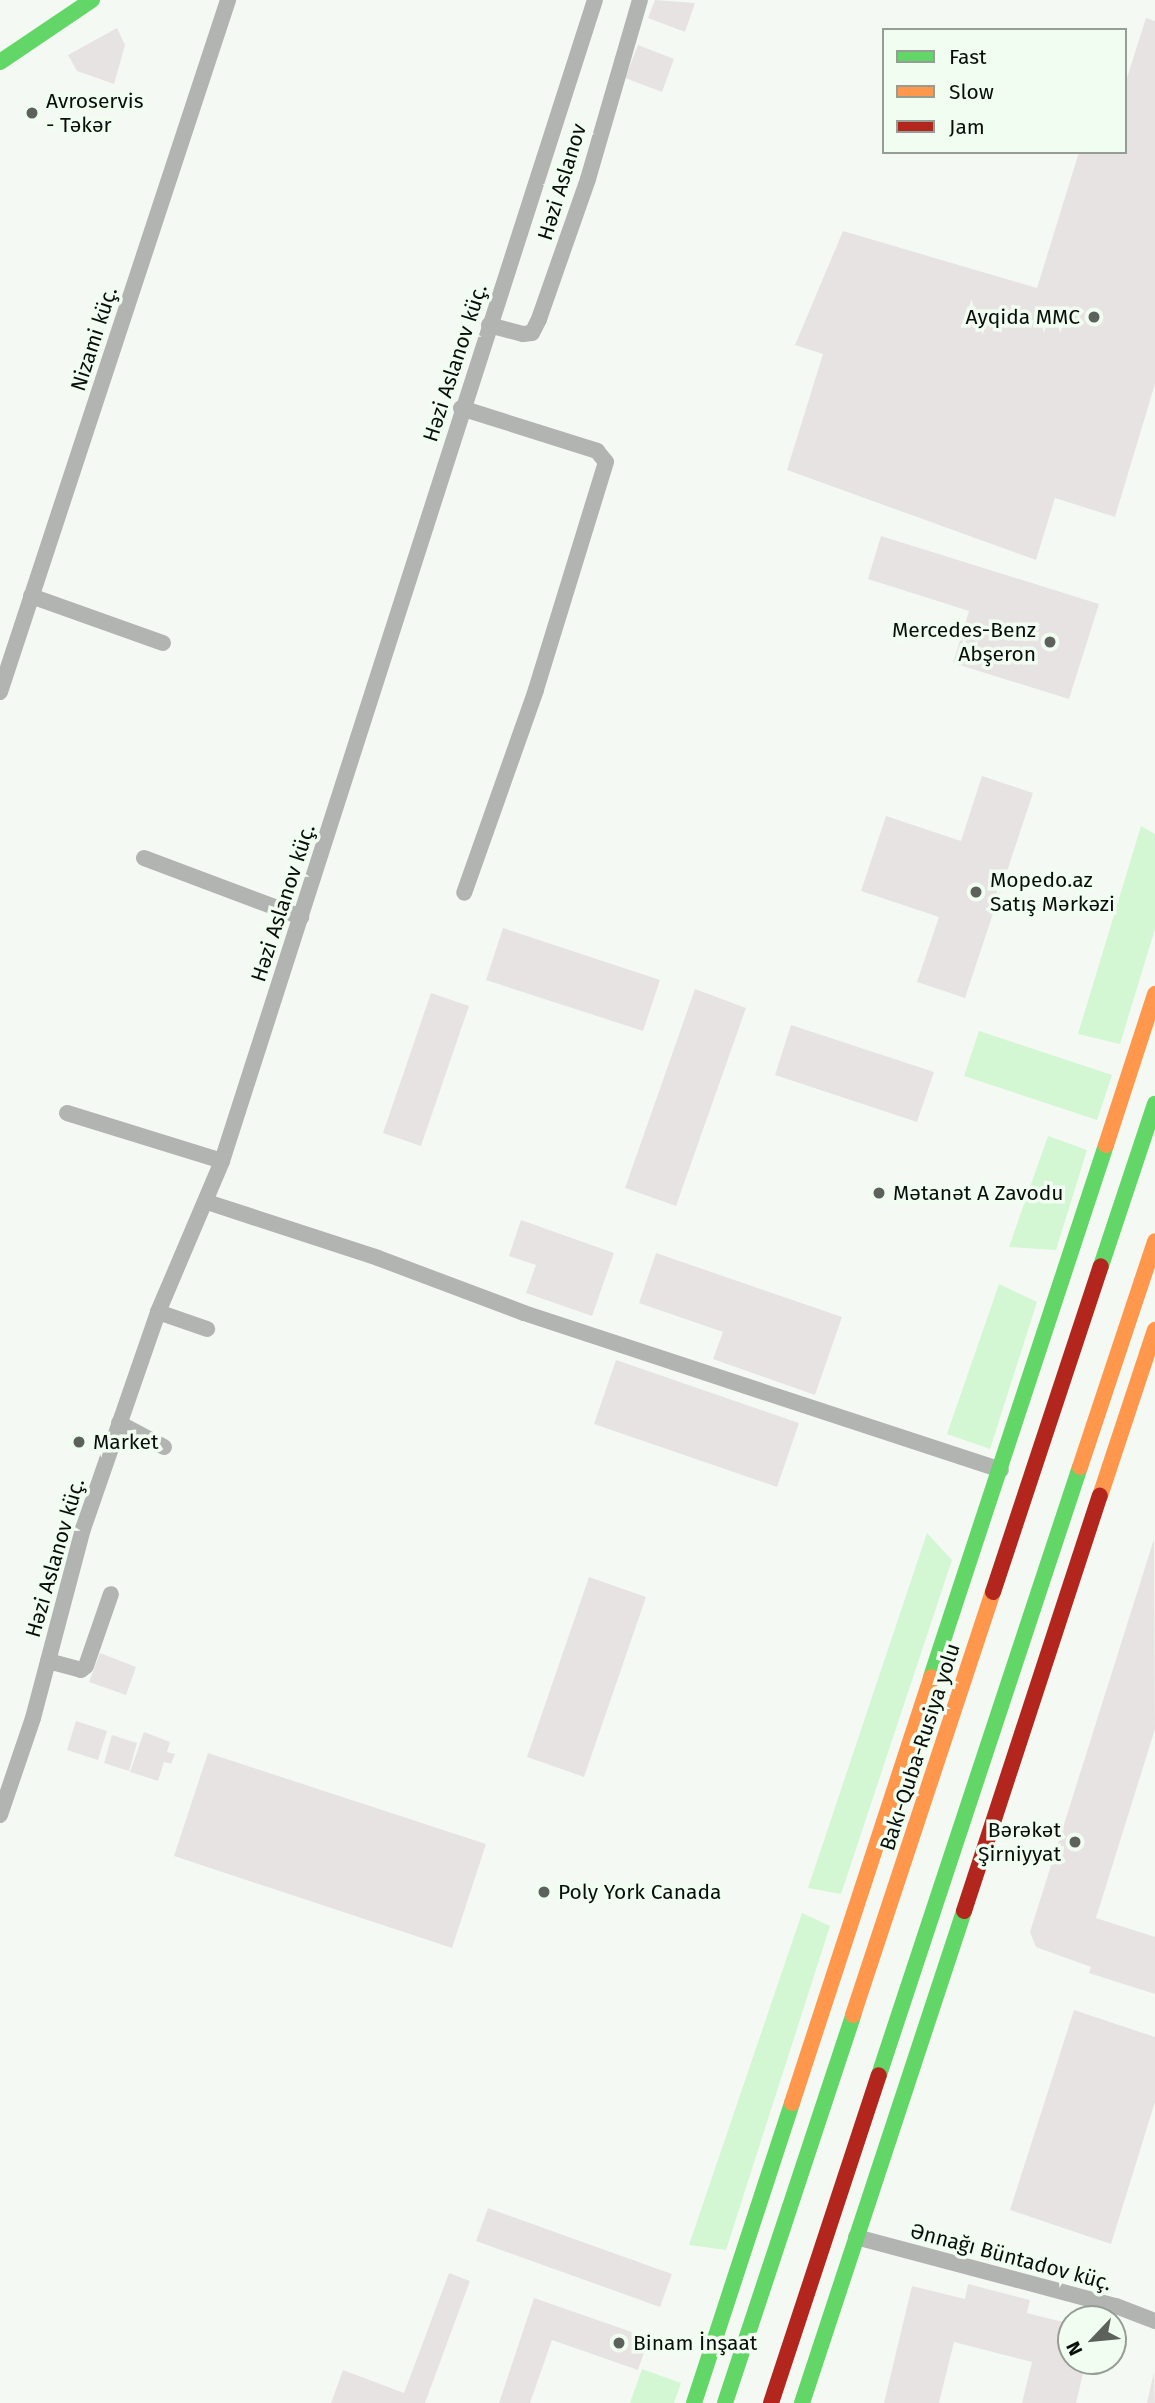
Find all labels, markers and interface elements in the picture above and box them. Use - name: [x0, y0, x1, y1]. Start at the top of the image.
- legend: [882, 28, 1127, 154]
- text: Fast: [949, 44, 987, 70]
- text: Slow: [949, 79, 994, 105]
- place label: Avroservis - Təkər: [46, 88, 144, 138]
- marker: Avroservis - Təkər: [24, 105, 40, 121]
- text: Jam: [949, 114, 985, 140]
- street label: Həzi Aslanov: [532, 121, 592, 243]
- street label: Həzi Aslanov küç.: [418, 281, 492, 445]
- street label: Nizami küç.: [65, 284, 123, 394]
- place label: Ayqida MMC: [965, 304, 1080, 330]
- marker: Ayqida MMC: [1086, 309, 1102, 325]
- place label: Mercedes-Benz Abşeron: [892, 617, 1036, 667]
- marker: Mercedes-Benz Abşeron: [1042, 634, 1058, 650]
- street label: Həzi Aslanov küç.: [246, 821, 320, 985]
- place label: Mopedo.az Satış Mərkəzi: [990, 867, 1115, 917]
- marker: Mopedo.az Satış Mərkəzi: [968, 884, 984, 900]
- place label: Mətanət A Zavodu: [893, 1180, 1064, 1206]
- marker: Mətanət A Zavodu: [871, 1185, 887, 1201]
- place label: Market: [93, 1429, 158, 1455]
- marker: Market: [71, 1434, 87, 1450]
- street label: Həzi Aslanov küç.: [20, 1476, 90, 1640]
- street label: Bakı-Quba-Rusiya yolu: [875, 1640, 965, 1854]
- place label: Bərəkət Şirniyyat: [978, 1817, 1061, 1867]
- marker: Bərəkət Şirniyyat: [1067, 1834, 1083, 1850]
- place label: Poly York Canada: [558, 1879, 721, 1905]
- marker: Poly York Canada: [536, 1884, 552, 1900]
- street label: Ənnağı Büntadov küç.: [908, 2218, 1114, 2296]
- north arrow: [1057, 2305, 1127, 2375]
- place label: Binam İnşaat: [633, 2330, 757, 2356]
- marker: Binam İnşaat: [611, 2335, 627, 2351]
- text: N: [1061, 2338, 1088, 2359]

